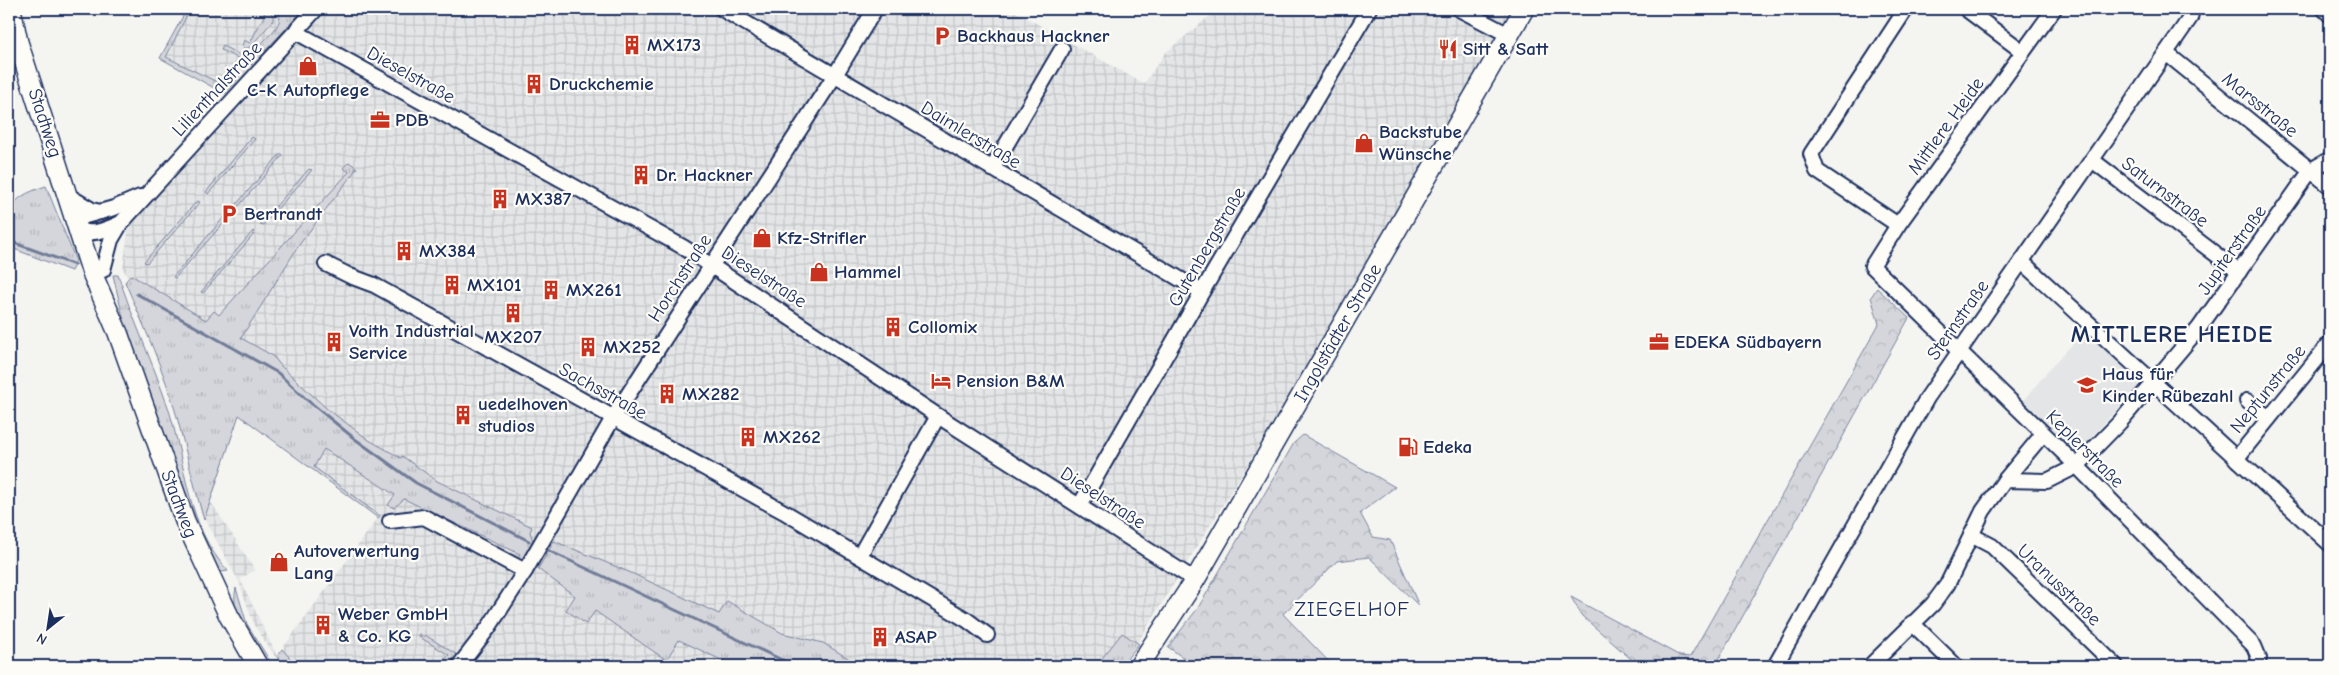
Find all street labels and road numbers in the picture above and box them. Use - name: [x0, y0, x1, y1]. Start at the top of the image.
- street label: Lilienthalstraße: [167, 37, 267, 141]
- street label: Dieselstraße: [363, 42, 459, 108]
- street label: Marsstraße: [2218, 68, 2302, 142]
- street label: Mittlere Heide: [1903, 73, 1989, 179]
- street label: Stadtweg: [24, 86, 66, 160]
- street label: Daimlerstraße: [917, 97, 1025, 173]
- street label: Saturnstraße: [2117, 152, 2213, 232]
- street label: Gutenbergstraße: [1164, 183, 1250, 311]
- street label: Jupiterstraße: [2193, 201, 2271, 299]
- street label: Horchstraße: [644, 230, 716, 326]
- street label: Dieselstraße: [717, 241, 811, 313]
- street label: Ingolstädter Straße: [1290, 260, 1386, 406]
- street label: Sternstraße: [1922, 276, 1994, 364]
- street label: Neptunstraße: [2226, 340, 2310, 438]
- street label: Sachsstraße: [555, 358, 651, 424]
- street label: Keplerstraße: [2041, 405, 2129, 493]
- street label: Dieselstraße: [1056, 462, 1150, 534]
- street label: Stadtweg: [156, 467, 202, 541]
- street label: Uranusstraße: [2012, 540, 2106, 630]

